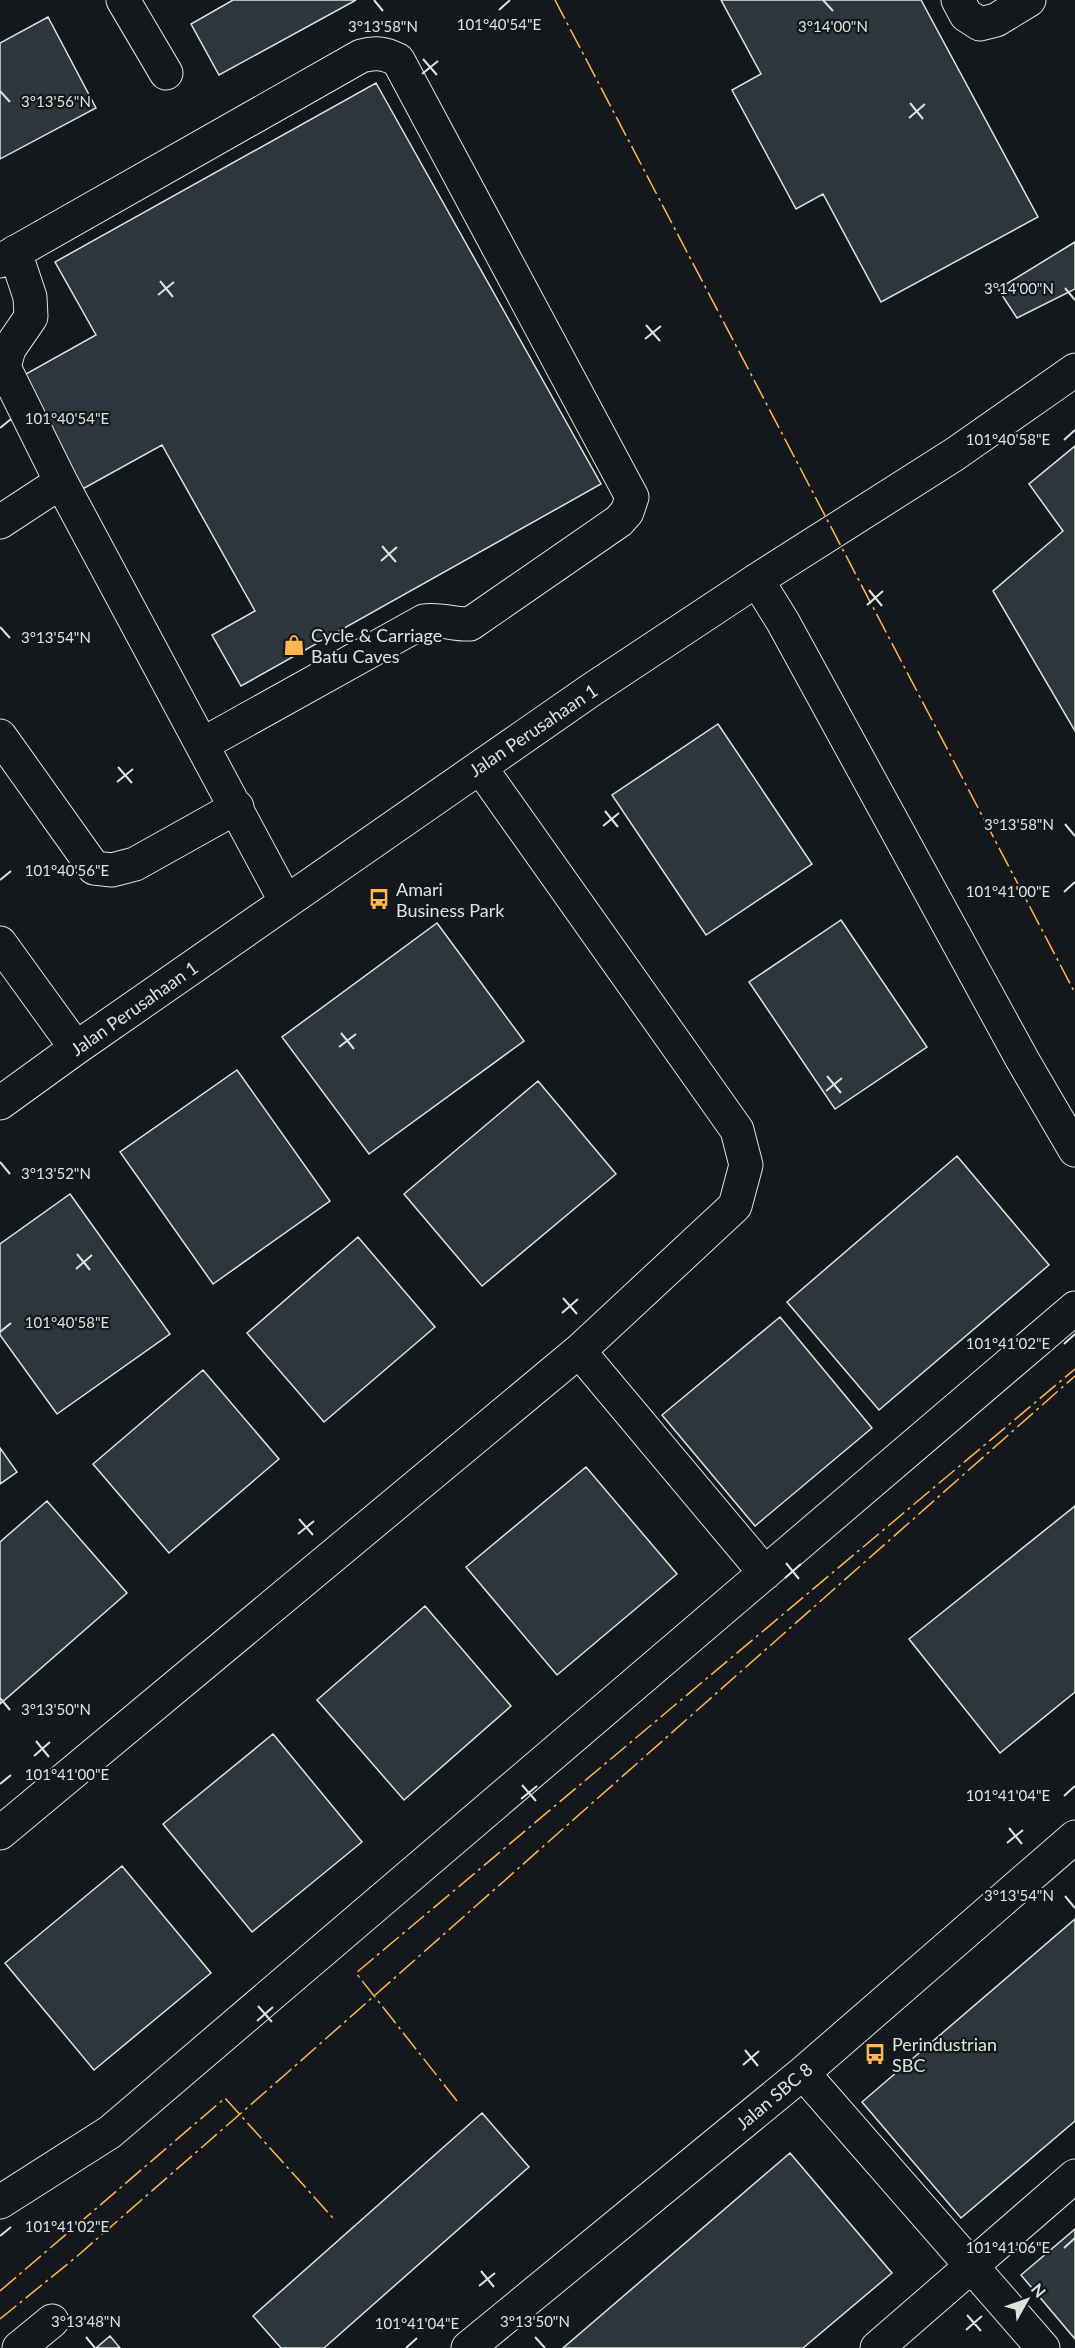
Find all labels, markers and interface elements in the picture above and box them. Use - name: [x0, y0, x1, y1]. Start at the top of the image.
- text: 101°40'54"E: [457, 15, 541, 33]
- text: 3°13'58"N: [348, 17, 418, 35]
- text: 3°14'00"N: [798, 17, 868, 35]
- text: 3°13'56"N: [21, 92, 91, 110]
- text: 3°14'00"N: [984, 279, 1054, 297]
- text: 101°40'54"E: [25, 409, 109, 427]
- text: 101°40'58"E: [966, 430, 1050, 448]
- place label: Cycle & Carriage Batu Caves: [311, 624, 442, 667]
- text: 3°13'54"N: [21, 628, 91, 646]
- shop icon: Cycle & Carriage Batu Caves: [282, 633, 306, 657]
- street label: Jalan Perusahaan 1: [465, 679, 601, 781]
- text: 3°13'58"N: [984, 815, 1054, 833]
- text: 101°40'56"E: [25, 861, 109, 879]
- place label: Amari Business Park: [396, 878, 505, 921]
- text: 101°41'00"E: [966, 882, 1050, 900]
- bus stop icon: Amari Business Park: [367, 887, 391, 911]
- street label: Jalan Perusahaan 1: [66, 956, 202, 1060]
- text: 3°13'52"N: [21, 1164, 91, 1182]
- text: 101°40'58"E: [25, 1313, 109, 1331]
- text: 101°41'02"E: [966, 1334, 1050, 1352]
- text: 3°13'50"N: [21, 1700, 91, 1718]
- text: 101°41'00"E: [25, 1765, 109, 1783]
- text: 101°41'04"E: [966, 1786, 1050, 1804]
- text: 3°13'54"N: [984, 1886, 1054, 1904]
- place label: Perindustrian SBC: [892, 2033, 997, 2076]
- bus stop icon: Perindustrian SBC: [863, 2042, 887, 2066]
- street label: Jalan SBC 8: [731, 2058, 817, 2134]
- text: 101°41'02"E: [25, 2217, 109, 2235]
- text: 101°41'06"E: [966, 2238, 1050, 2256]
- north arrow: [997, 2270, 1057, 2330]
- text: N: [1028, 2279, 1050, 2301]
- text: 3°13'48"N: [51, 2312, 121, 2330]
- text: 3°13'50"N: [500, 2312, 570, 2330]
- text: 101°41'04"E: [375, 2314, 459, 2332]

